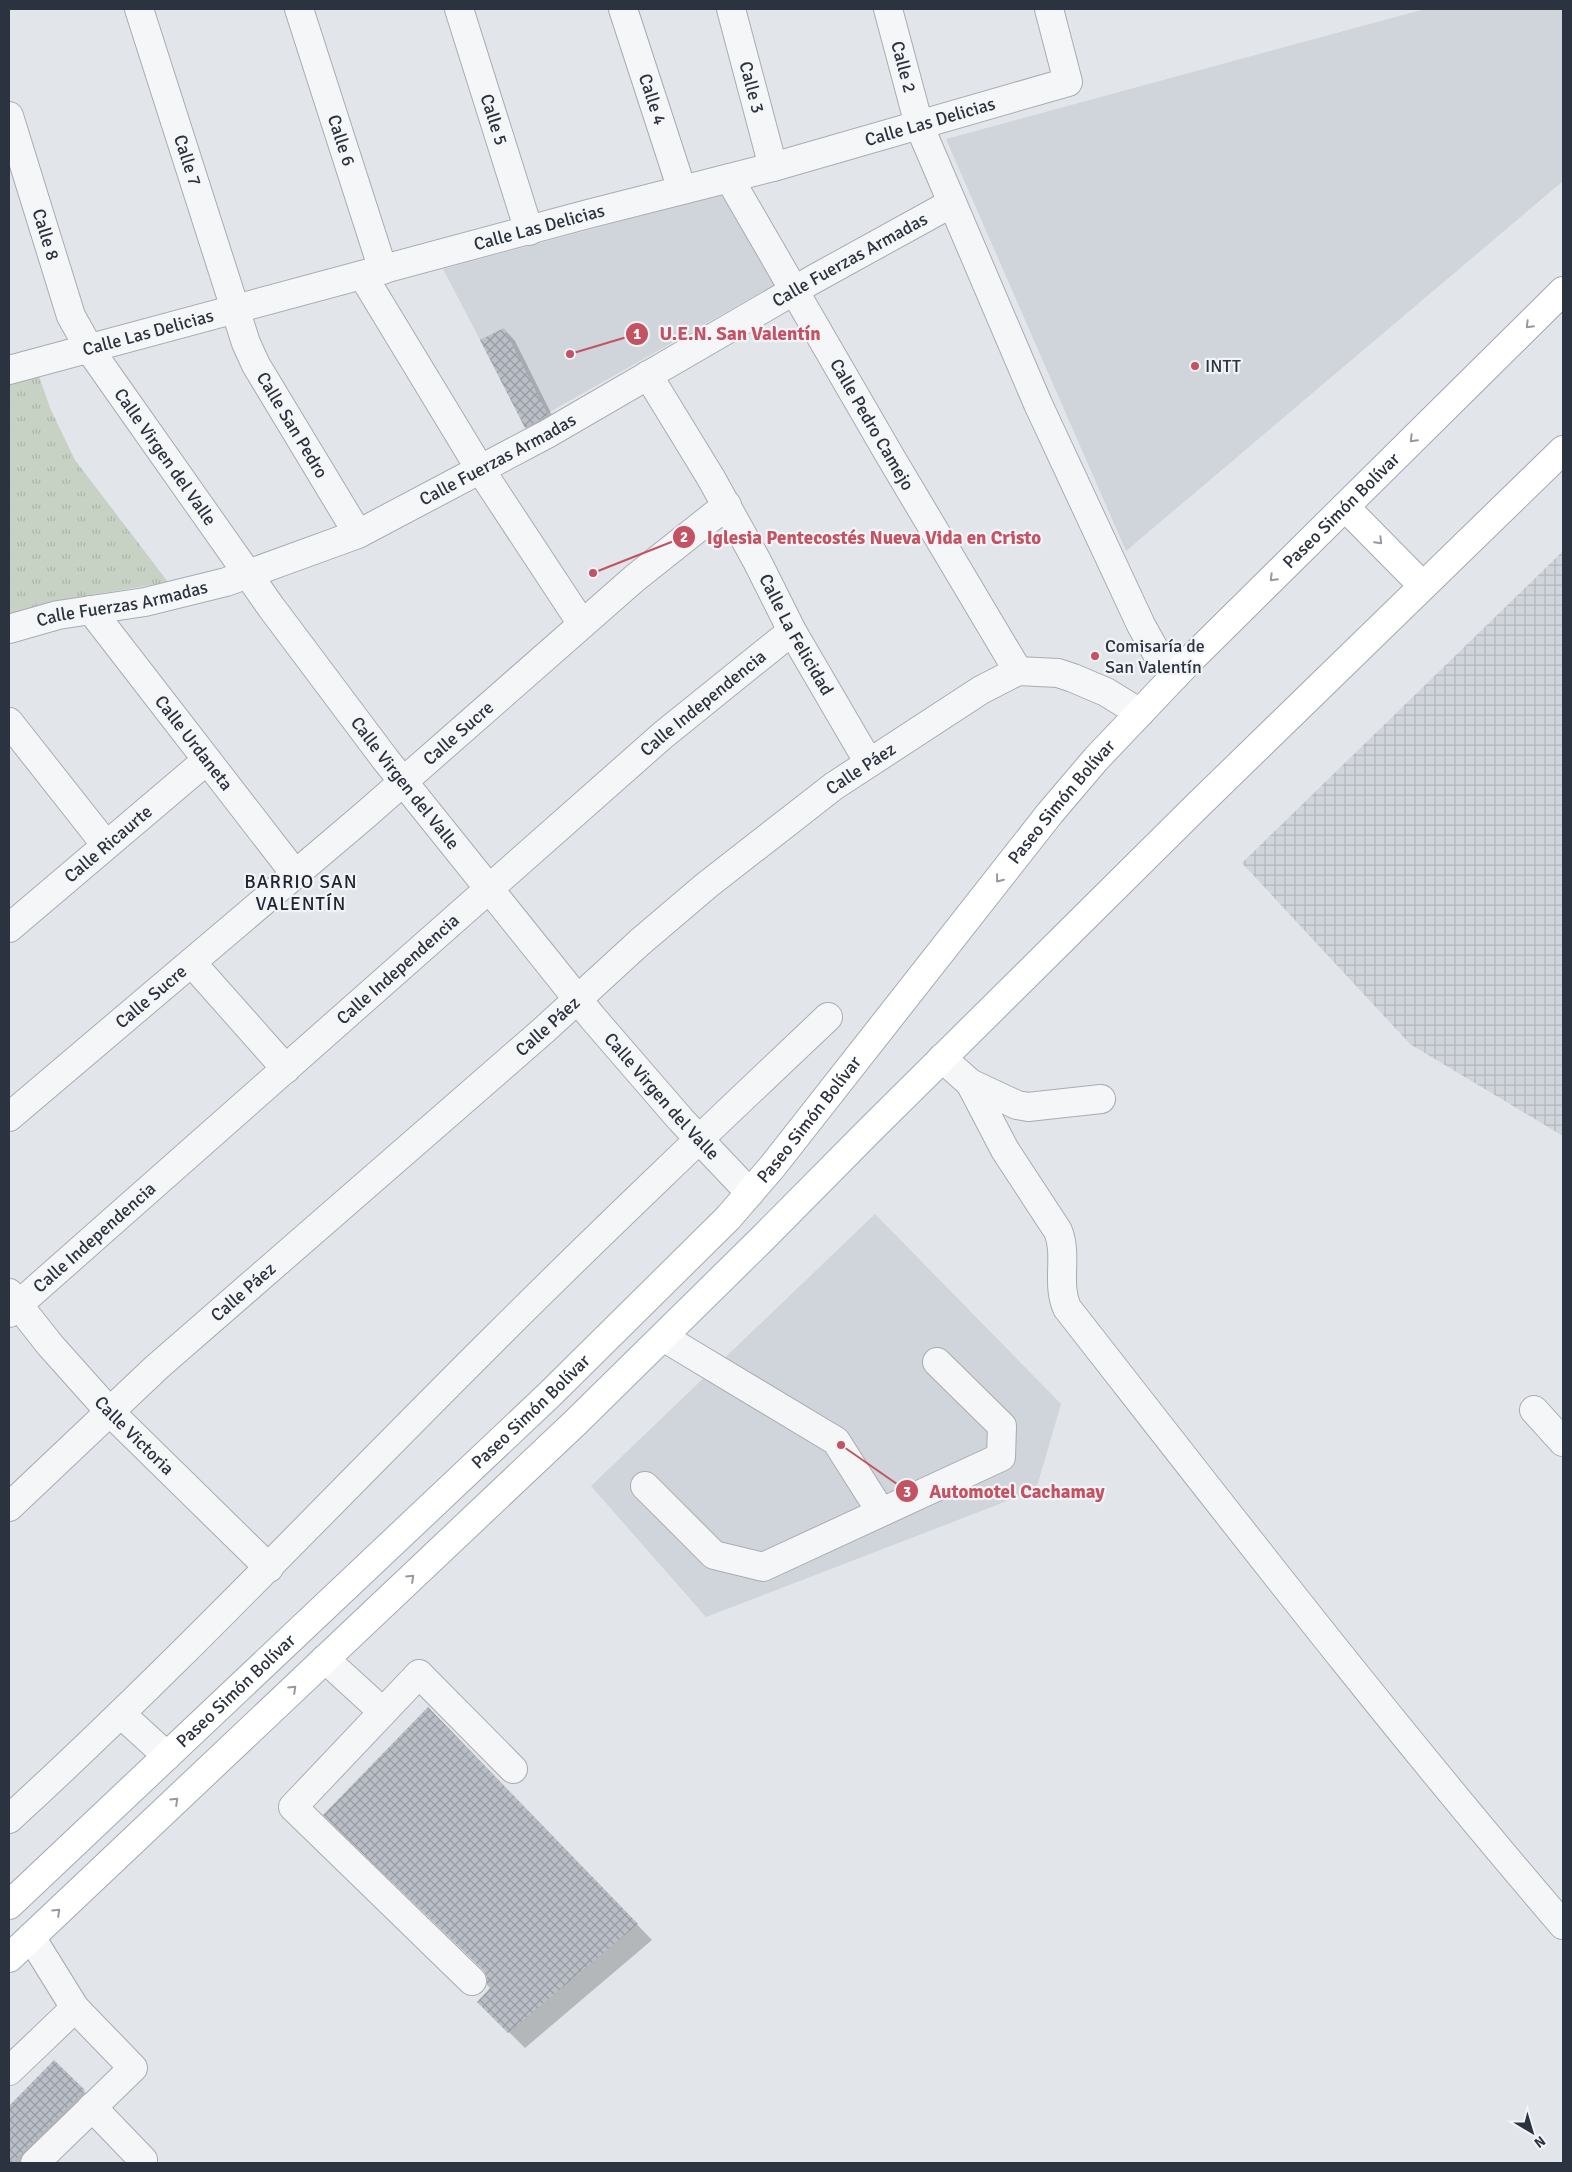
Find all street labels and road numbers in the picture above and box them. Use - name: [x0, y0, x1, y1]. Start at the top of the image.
- street label: Calle 2: [886, 39, 921, 95]
- street label: Calle 3: [734, 59, 769, 116]
- street label: Calle 4: [634, 71, 671, 128]
- street label: Calle 5: [475, 91, 512, 148]
- street label: Calle Las Delicias: [862, 92, 998, 151]
- street label: Calle 6: [323, 112, 360, 169]
- street label: Calle 7: [169, 132, 206, 189]
- street label: Calle Las Delicias: [471, 199, 607, 255]
- street label: Calle 8: [27, 206, 64, 263]
- street label: Calle Fuerzas Armadas: [768, 208, 931, 312]
- street label: Calle Las Delicias: [80, 304, 216, 361]
- street label: Calle Pedro Camejo: [825, 355, 919, 494]
- street label: Calle San Pedro: [252, 368, 333, 482]
- street label: Calle Virgen del Valle: [109, 384, 221, 530]
- street label: Calle Fuerzas Armadas: [416, 409, 580, 510]
- street label: Paseo Simón Bolívar: [1278, 448, 1404, 573]
- street label: Calle La Felicidad: [754, 570, 838, 699]
- street label: Calle Fuerzas Armadas: [34, 576, 210, 632]
- street label: Calle Independencia: [636, 645, 771, 761]
- street label: Calle Urdaneta: [150, 691, 238, 795]
- street label: Calle Sucre: [419, 696, 498, 770]
- street label: Calle Virgen del Valle: [346, 712, 464, 854]
- street label: Paseo Simón Bolívar: [1003, 734, 1120, 868]
- street label: Calle Páez: [821, 738, 900, 799]
- street label: Calle Ricaurte: [60, 800, 157, 887]
- street label: Calle Independencia: [332, 909, 464, 1029]
- street label: Calle Sucre: [111, 960, 191, 1033]
- street label: Calle Páez: [511, 992, 584, 1061]
- street label: Calle Virgen del Valle: [599, 1028, 724, 1165]
- street label: Paseo Simón Bolívar: [752, 1051, 866, 1188]
- street label: Calle Independencia: [29, 1178, 160, 1297]
- street label: Calle Páez: [206, 1258, 280, 1326]
- street label: Paseo Simón Bolívar: [467, 1350, 595, 1473]
- street label: Calle Victoria: [90, 1391, 179, 1480]
- street label: Paseo Simón Bolívar: [172, 1629, 300, 1752]

